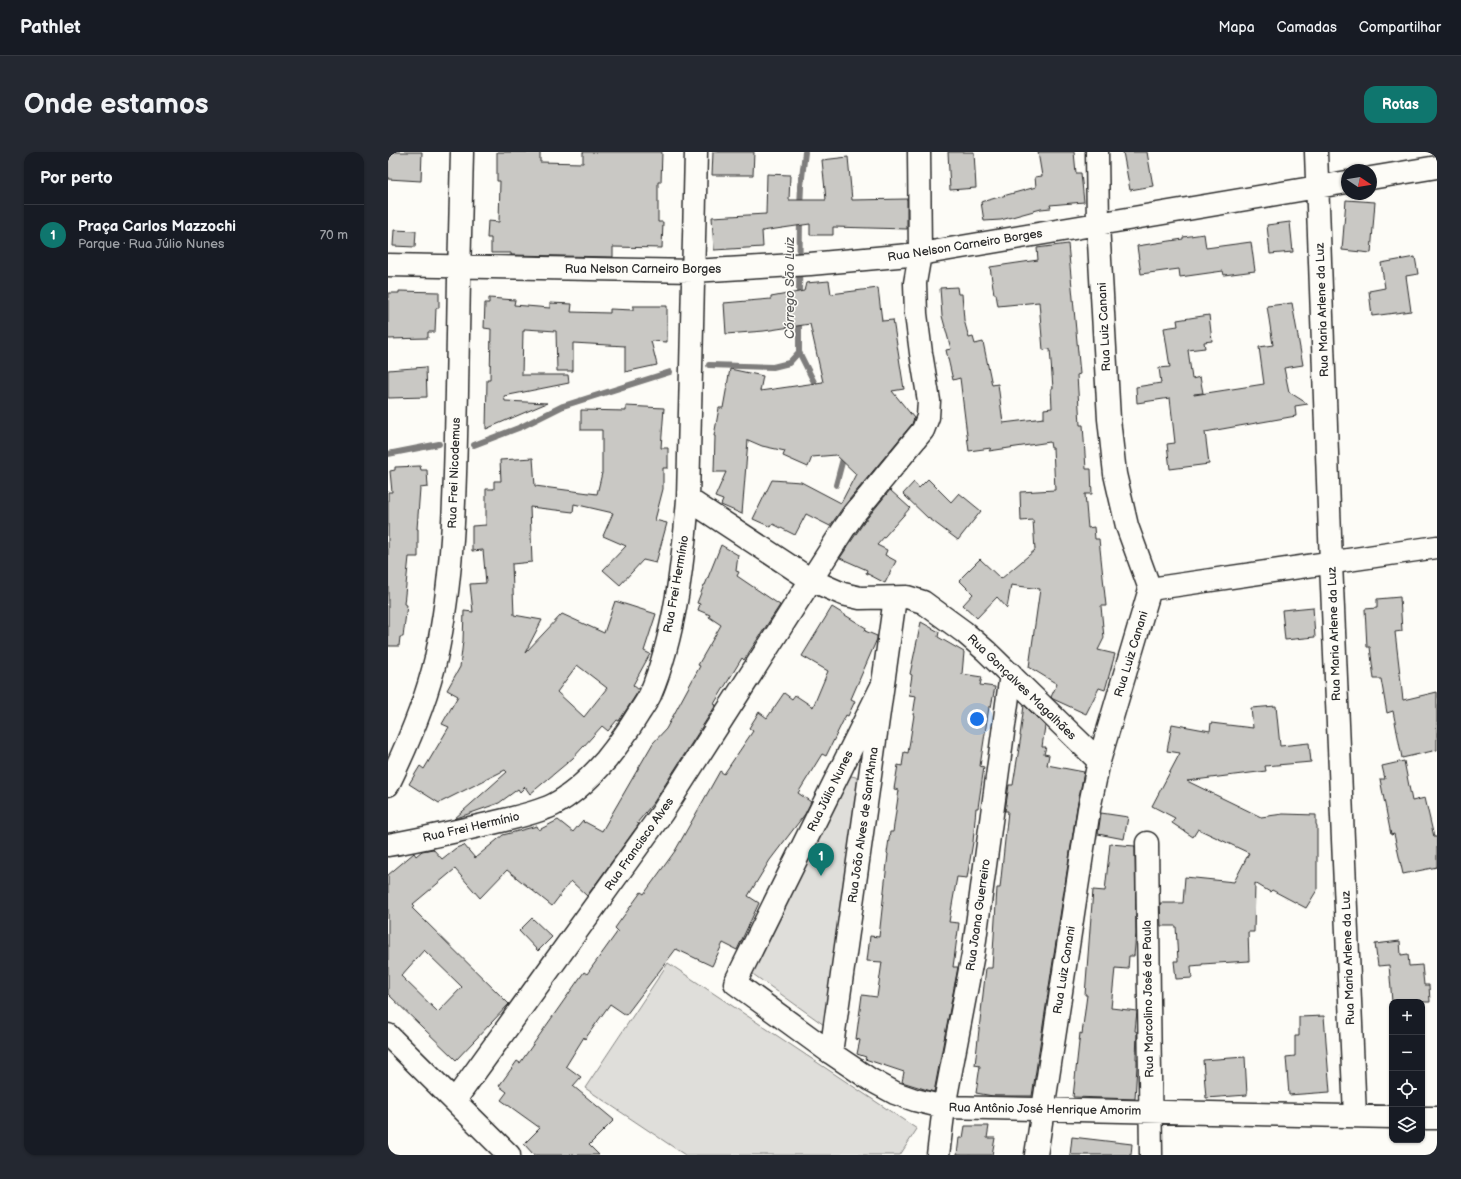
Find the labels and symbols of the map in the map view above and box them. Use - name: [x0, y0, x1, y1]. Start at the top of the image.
- north arrow: [1341, 164, 1377, 200]
- street label: Rua Nelson Carneiro Borges: [887, 226, 1044, 265]
- water label: Córrego São Luiz: [782, 236, 798, 339]
- street label: Rua Maria Arlene da Luz: [1313, 242, 1332, 377]
- street label: Rua Nelson Carneiro Borges: [565, 262, 721, 277]
- street label: Rua Luiz Canani: [1095, 282, 1114, 372]
- street label: Rua Frei Nicodemus: [445, 417, 464, 529]
- street label: Rua Frei Hermínio: [661, 534, 693, 634]
- street label: Rua Maria Arlene da Luz: [1325, 566, 1344, 701]
- street label: Rua Luiz Canani: [1111, 609, 1152, 699]
- street label: Rua Gonçalves Magalhães: [964, 631, 1079, 743]
- your location: [967, 709, 987, 729]
- street label: Rua João Alves de Sant'Anna: [845, 746, 882, 904]
- street label: Rua Júlio Nunes: [804, 748, 857, 834]
- street label: Rua Francisco Alves: [602, 795, 677, 894]
- street label: Rua Frei Hermínio: [421, 809, 521, 846]
- pin: 1: [808, 843, 834, 876]
- street label: Rua Joana Guerreiro: [963, 858, 994, 972]
- street label: Rua Maria Arlene da Luz: [1339, 890, 1358, 1025]
- street label: Rua Marcolino José de Paula: [1140, 920, 1157, 1078]
- street label: Rua Luiz Canani: [1050, 925, 1079, 1015]
- street label: Rua Antônio José Henrique Amorim: [949, 1100, 1142, 1119]

